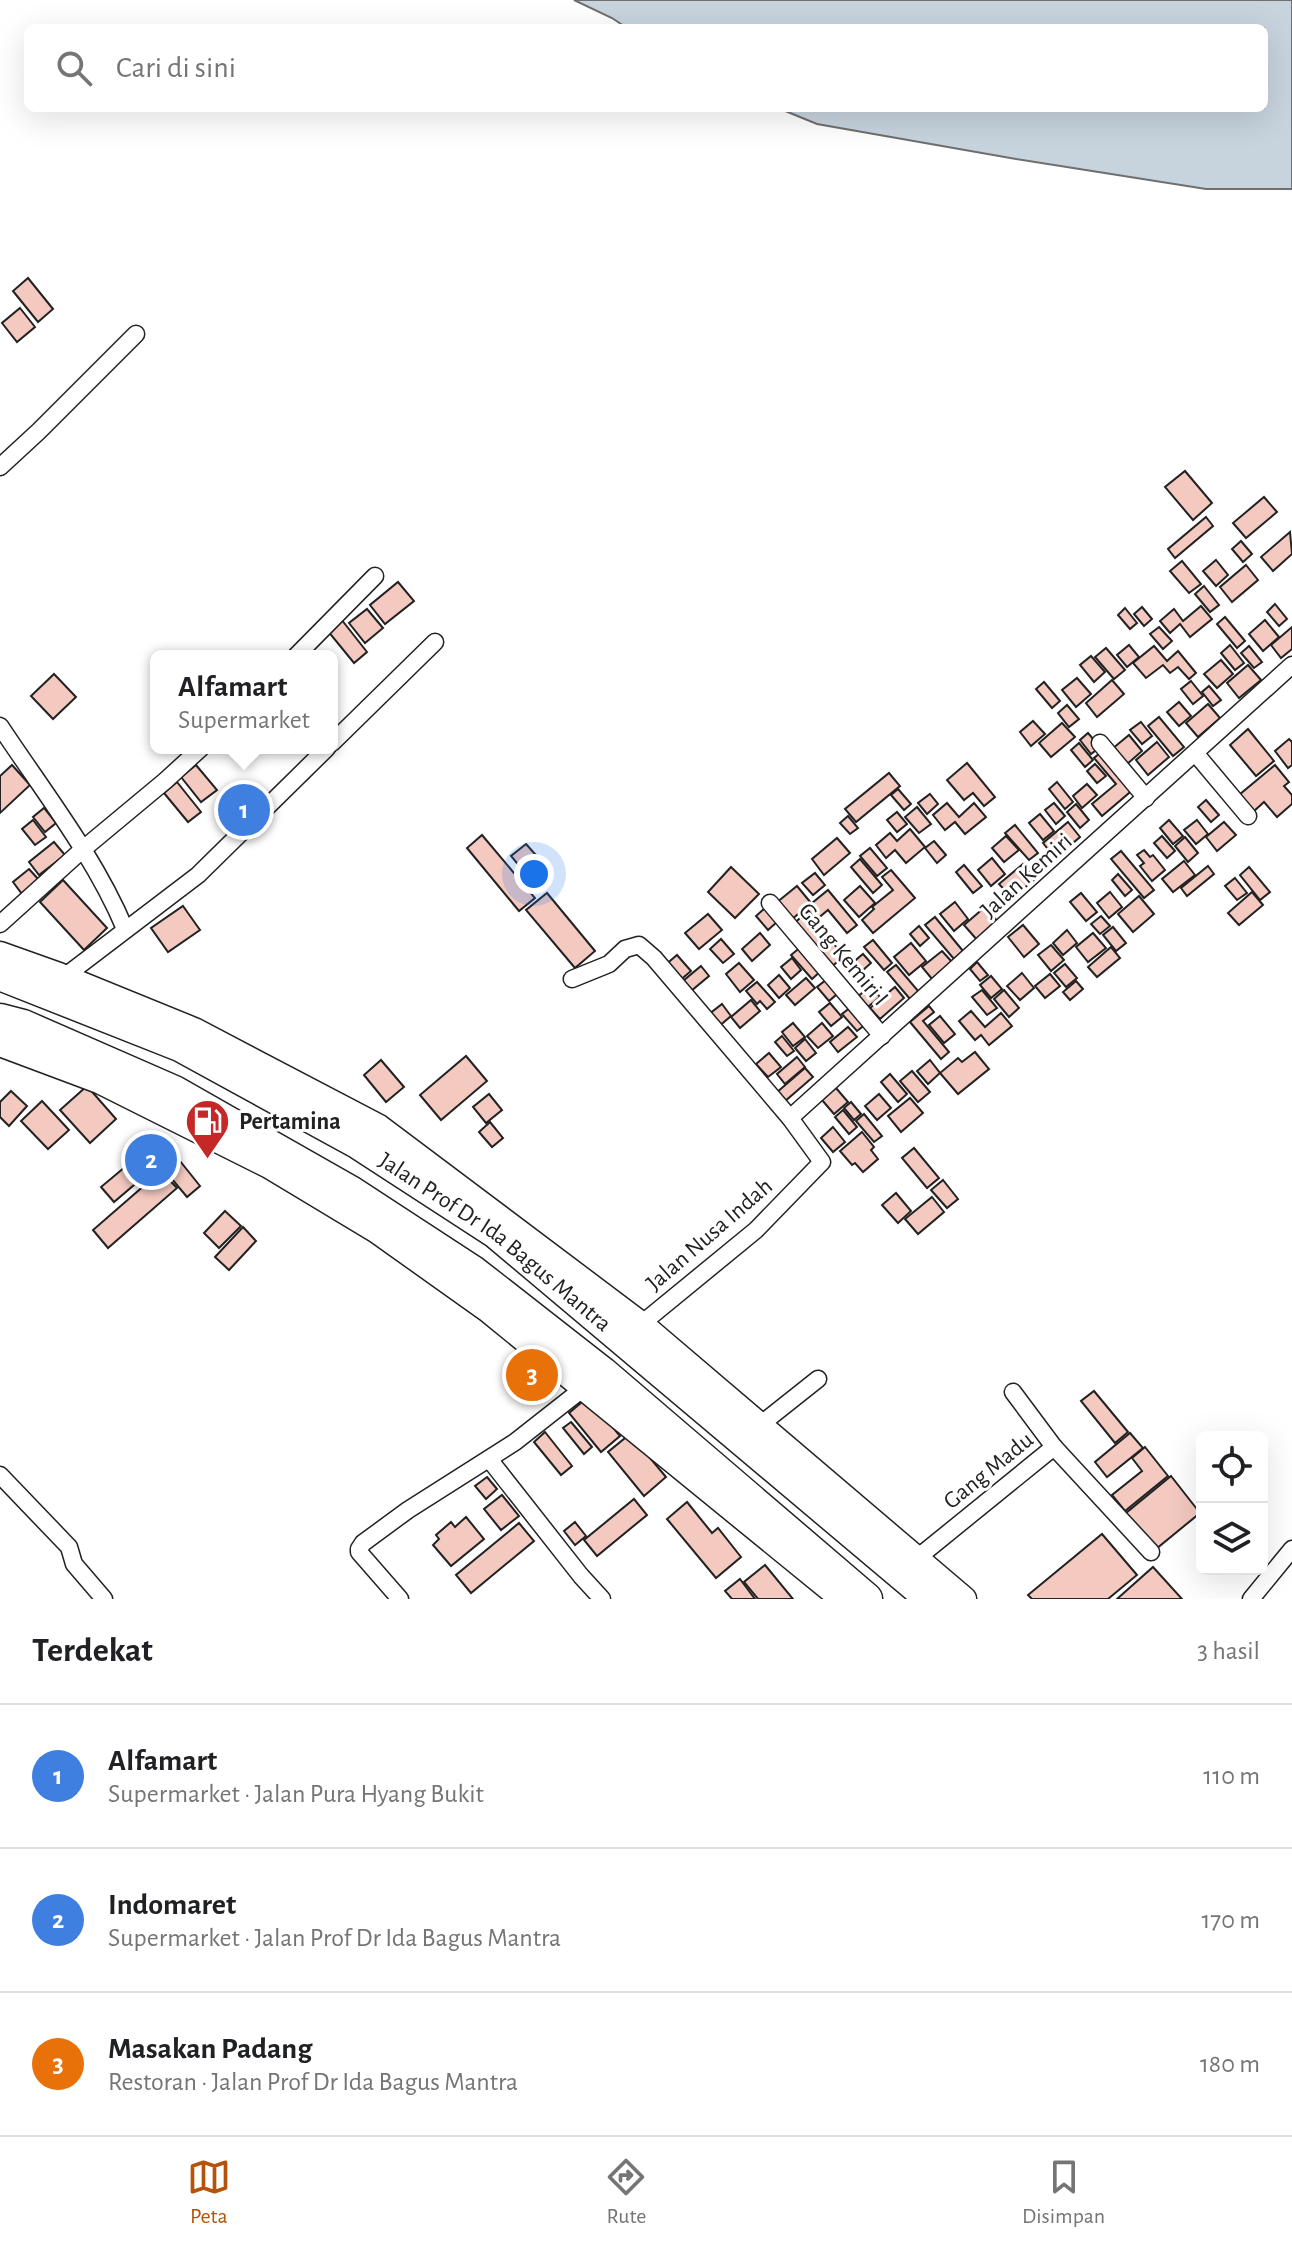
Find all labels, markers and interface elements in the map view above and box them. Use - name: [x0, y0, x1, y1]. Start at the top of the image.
- search box: [24, 24, 1268, 112]
- icon: search: [52, 46, 96, 90]
- text: Cari di sini: [116, 53, 236, 83]
- popup: [150, 650, 338, 754]
- text: Alfamart: [178, 672, 287, 702]
- text: Supermarket: [178, 707, 310, 733]
- pin: 1: [218, 780, 270, 840]
- street label: Jalan Kemiri: [977, 829, 1077, 923]
- your location: [514, 854, 554, 894]
- street label: Gang Kemiri I: [794, 899, 893, 1010]
- fuel station icon: Pertamina: [184, 1097, 232, 1160]
- place label: Pertamina: [239, 1110, 341, 1134]
- pin: 2: [125, 1130, 177, 1190]
- street label: Jalan Prof Dr Ida Bagus Mantra: [374, 1148, 615, 1336]
- street label: Jalan Nusa Indah: [642, 1174, 777, 1296]
- pin: 3: [506, 1345, 558, 1405]
- street label: Gang Madu: [939, 1428, 1038, 1514]
- map controls: [1196, 1431, 1268, 1575]
- button: locate: [1196, 1431, 1268, 1503]
- button: layers: [1196, 1503, 1268, 1575]
- text: Terdekat: [32, 1634, 153, 1668]
- text: 3 hasil: [1197, 1638, 1260, 1664]
- text: Alfamart: [108, 1746, 217, 1776]
- text: 1: [53, 1763, 63, 1789]
- text: 110 m: [1203, 1763, 1260, 1789]
- text: Supermarket · Jalan Pura Hyang Bukit: [108, 1781, 484, 1807]
- text: Indomaret: [108, 1890, 236, 1920]
- text: 2: [52, 1907, 64, 1933]
- text: 170 m: [1201, 1907, 1260, 1933]
- text: Supermarket · Jalan Prof Dr Ida Bagus Mantra: [108, 1925, 561, 1951]
- text: Masakan Padang: [108, 2034, 312, 2064]
- text: 3: [52, 2051, 64, 2077]
- text: 180 m: [1200, 2051, 1260, 2077]
- text: Restoran · Jalan Prof Dr Ida Bagus Mantra: [108, 2069, 518, 2095]
- tab: Peta: [187, 2155, 231, 2229]
- tab: Rute: [604, 2155, 648, 2229]
- tab: Disimpan: [1022, 2155, 1105, 2229]

